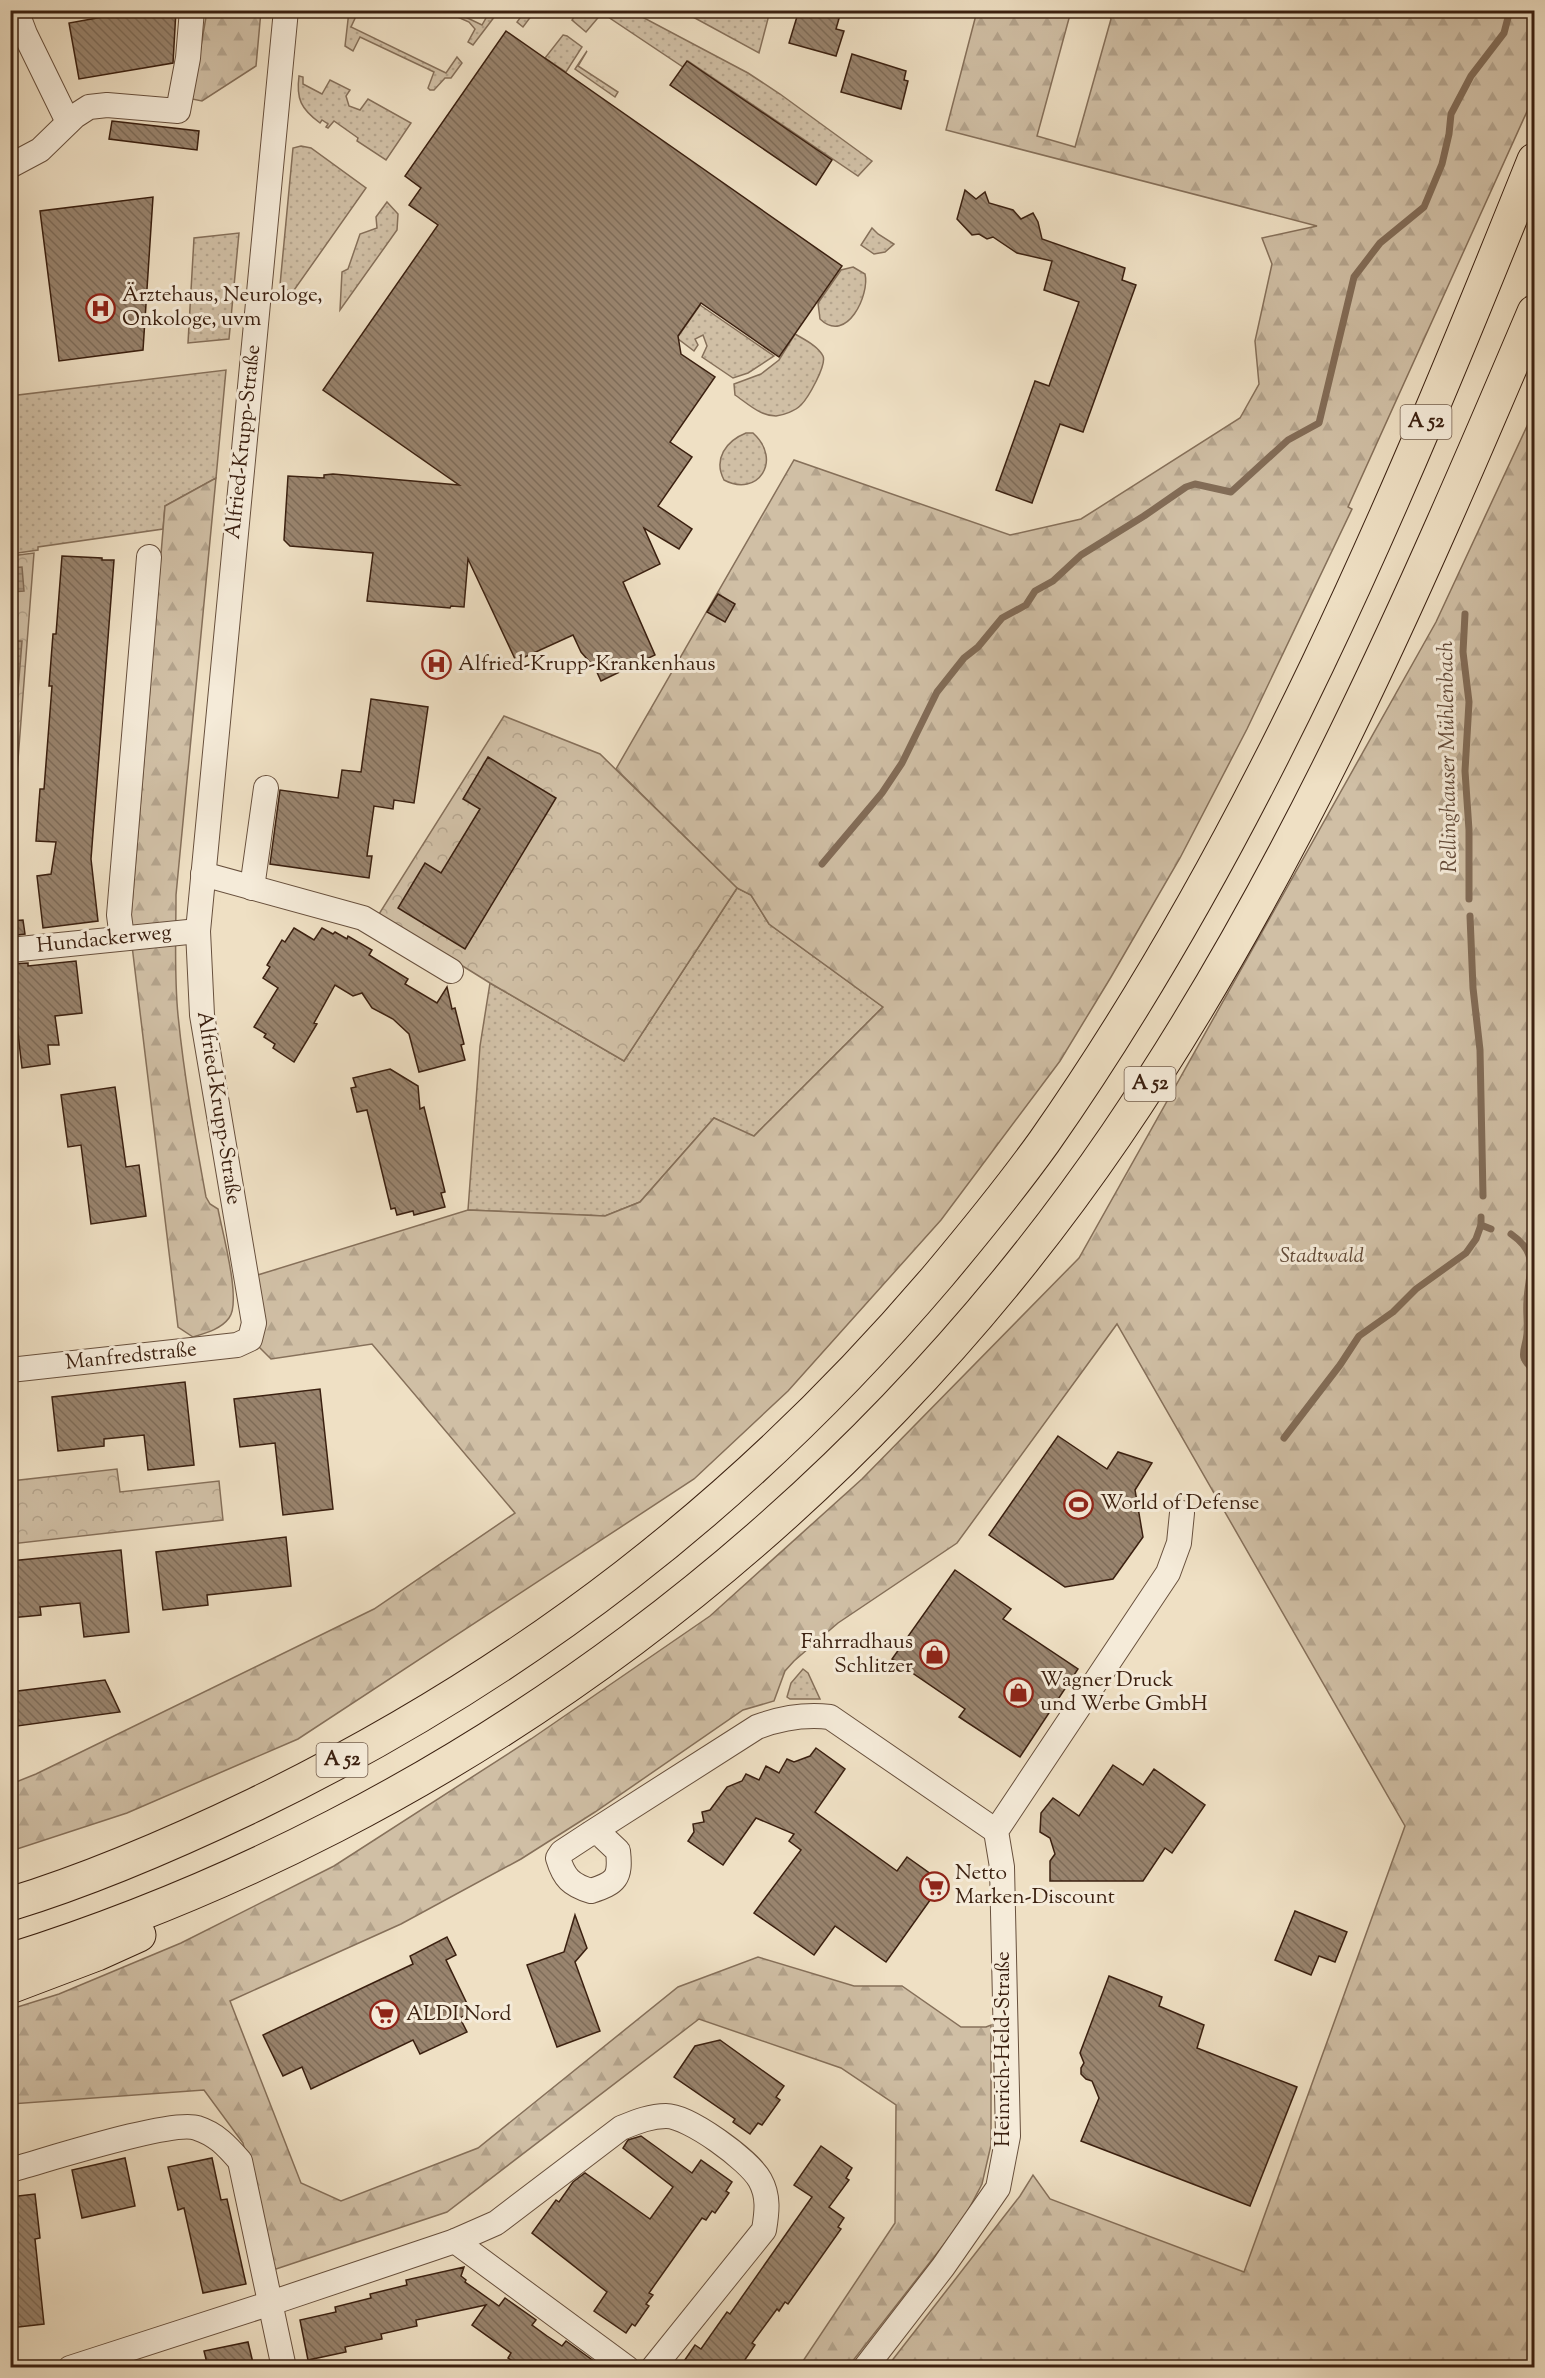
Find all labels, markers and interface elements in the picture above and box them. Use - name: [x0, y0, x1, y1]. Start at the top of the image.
- place label: Ärztehaus, Neurologe, Onkologe, uvm: [122, 281, 322, 335]
- hospital icon: Ärztehaus, Neurologe, Onkologe, uvm: [85, 292, 117, 324]
- street label: Alfried-Krupp-Straße: [219, 343, 269, 541]
- road number: A 52: [1400, 405, 1452, 439]
- water label: Rellinghauser Mühlenbach: [1431, 641, 1467, 873]
- hospital icon: Alfried-Krupp-Krankenhaus: [421, 649, 453, 681]
- place label: Alfried-Krupp-Krankenhaus: [458, 650, 716, 680]
- street label: Hundackerweg: [35, 918, 173, 962]
- street label: Alfried-Krupp-Straße: [188, 1009, 248, 1207]
- road number: A 52: [1124, 1067, 1176, 1101]
- park label: Stadtwald: [1280, 1242, 1365, 1272]
- street label: Manfredstraße: [64, 1335, 198, 1379]
- sports icon: World of Defense: [1063, 1488, 1095, 1520]
- place label: World of Defense: [1100, 1489, 1259, 1519]
- place label: Fahrradhaus Schlitzer: [801, 1628, 913, 1682]
- shop icon: Fahrradhaus Schlitzer: [918, 1639, 950, 1671]
- place label: Wagner Druck und Werbe GmbH: [1040, 1666, 1208, 1720]
- shop icon: Wagner Druck und Werbe GmbH: [1003, 1677, 1035, 1709]
- road number: A 52: [316, 1743, 368, 1777]
- place label: Netto Marken-Discount: [955, 1859, 1115, 1913]
- supermarket icon: Netto Marken-Discount: [918, 1870, 950, 1902]
- street label: Heinrich-Held-Straße: [989, 1951, 1019, 2147]
- supermarket icon: ALDI Nord: [369, 1999, 401, 2031]
- place label: ALDI Nord: [406, 2000, 512, 2030]

